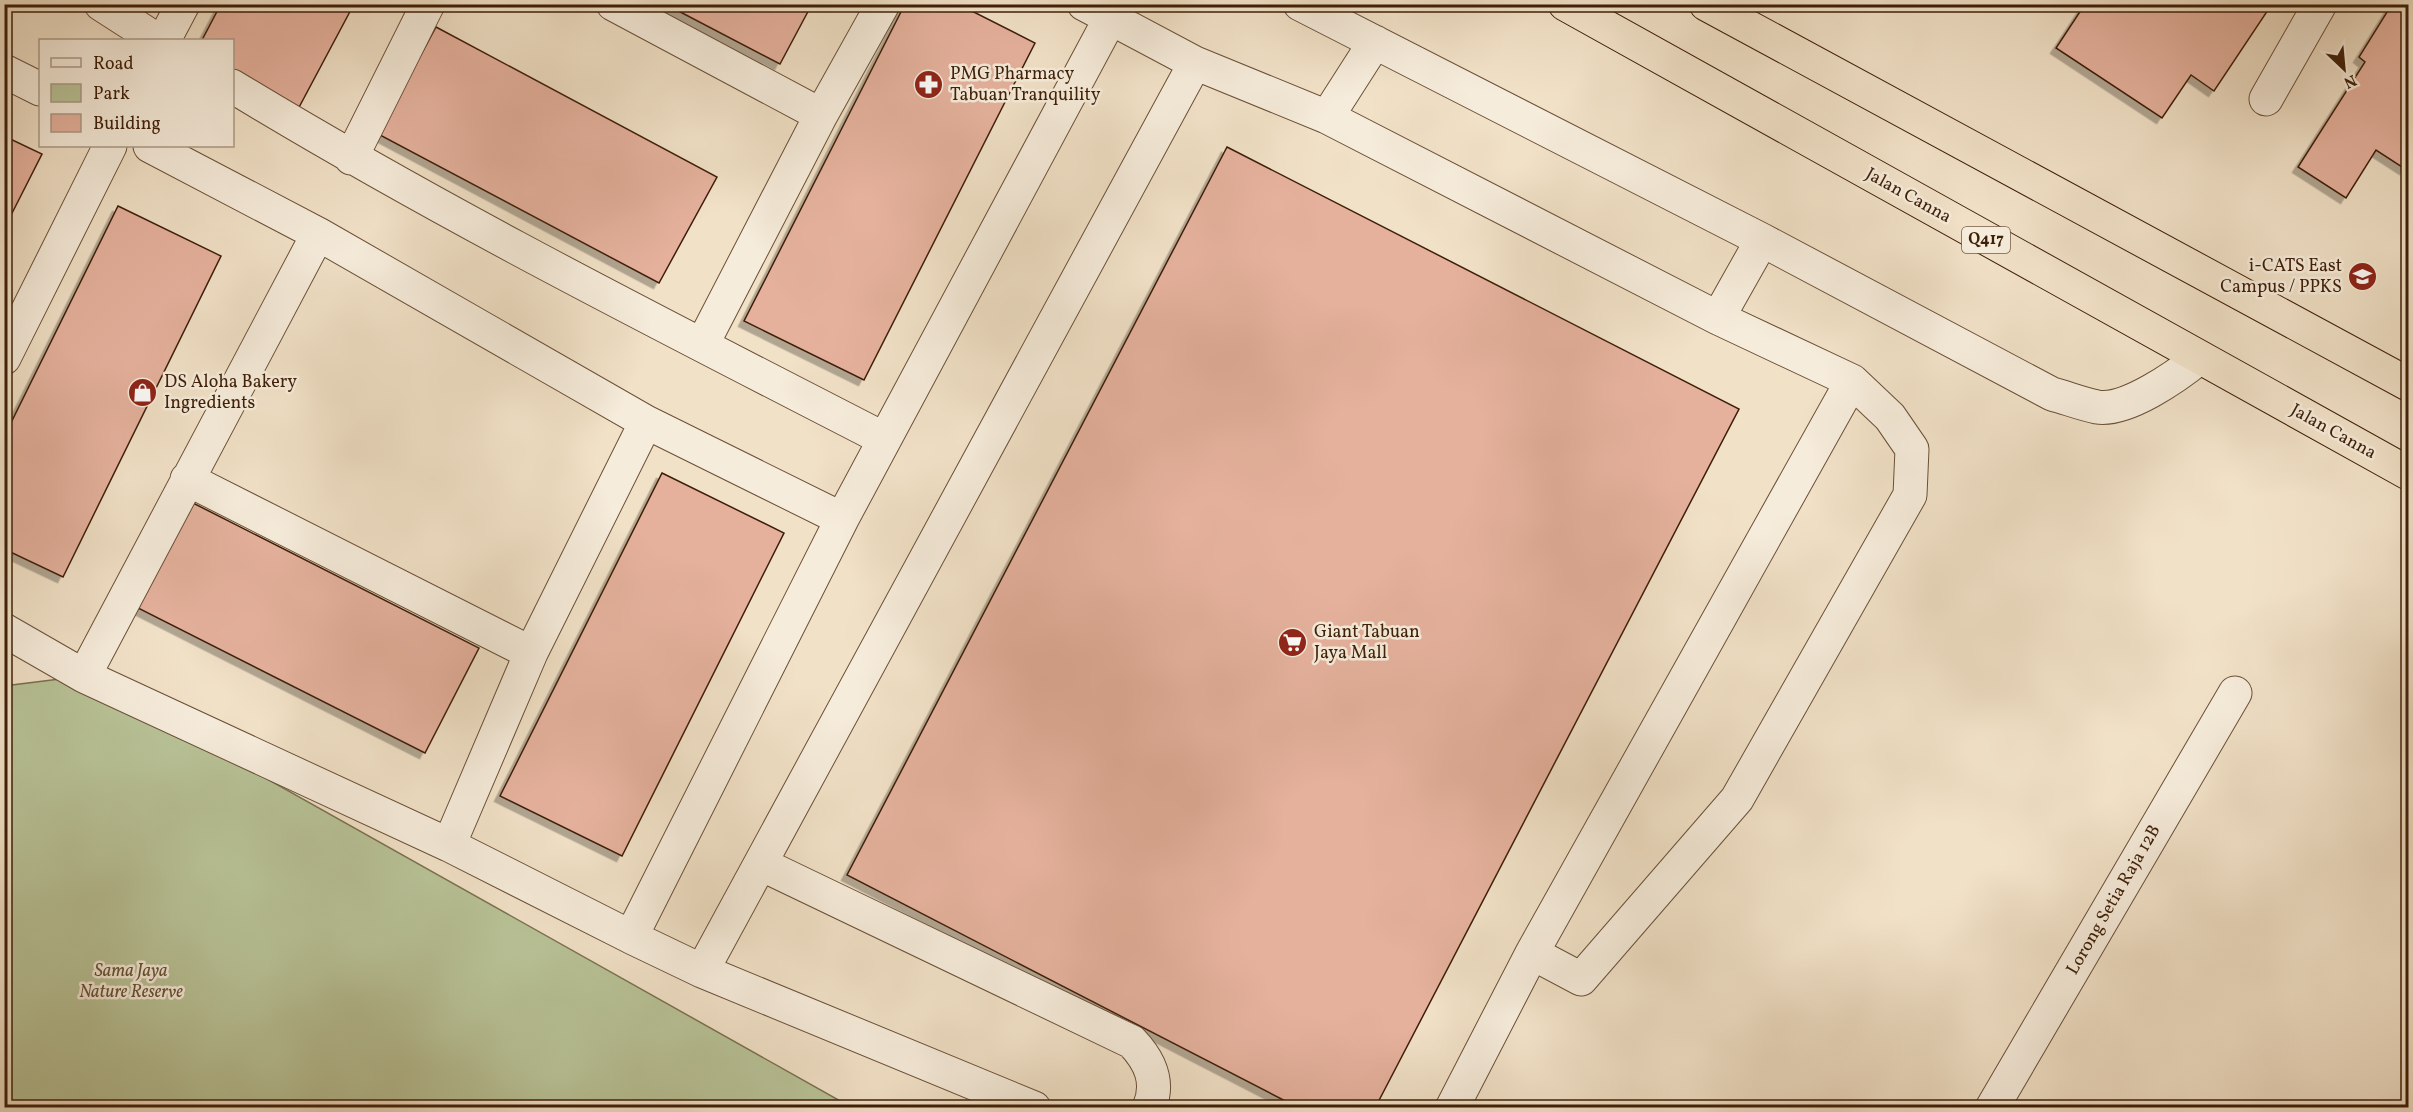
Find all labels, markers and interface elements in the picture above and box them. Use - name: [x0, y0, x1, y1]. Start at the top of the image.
- legend: [39, 39, 234, 147]
- north arrow: [2314, 39, 2374, 99]
- text: Road: [93, 52, 134, 77]
- place label: PMG Pharmacy Tabuan Tranquility: [950, 62, 1101, 108]
- pharmacy icon: PMG Pharmacy Tabuan Tranquility: [913, 68, 945, 100]
- text: N: [2339, 68, 2360, 93]
- text: Park: [93, 82, 130, 107]
- text: Building: [93, 112, 161, 137]
- street label: Jalan Canna: [1860, 162, 1956, 230]
- road number: Q417: [1962, 227, 2010, 253]
- place label: i-CATS East Campus / PPKS: [2220, 254, 2342, 300]
- school or university icon: i-CATS East Campus / PPKS: [2347, 260, 2379, 292]
- place label: DS Aloha Bakery Ingredients: [164, 370, 297, 416]
- shop icon: DS Aloha Bakery Ingredients: [127, 376, 159, 408]
- street label: Jalan Canna: [2285, 398, 2381, 466]
- place label: Giant Tabuan Jaya Mall: [1314, 620, 1420, 666]
- supermarket icon: Giant Tabuan Jaya Mall: [1277, 626, 1309, 658]
- street label: Lorong Setia Raja 12B: [2061, 820, 2167, 980]
- park label: Sama Jaya Nature Reserve: [79, 959, 183, 1005]

